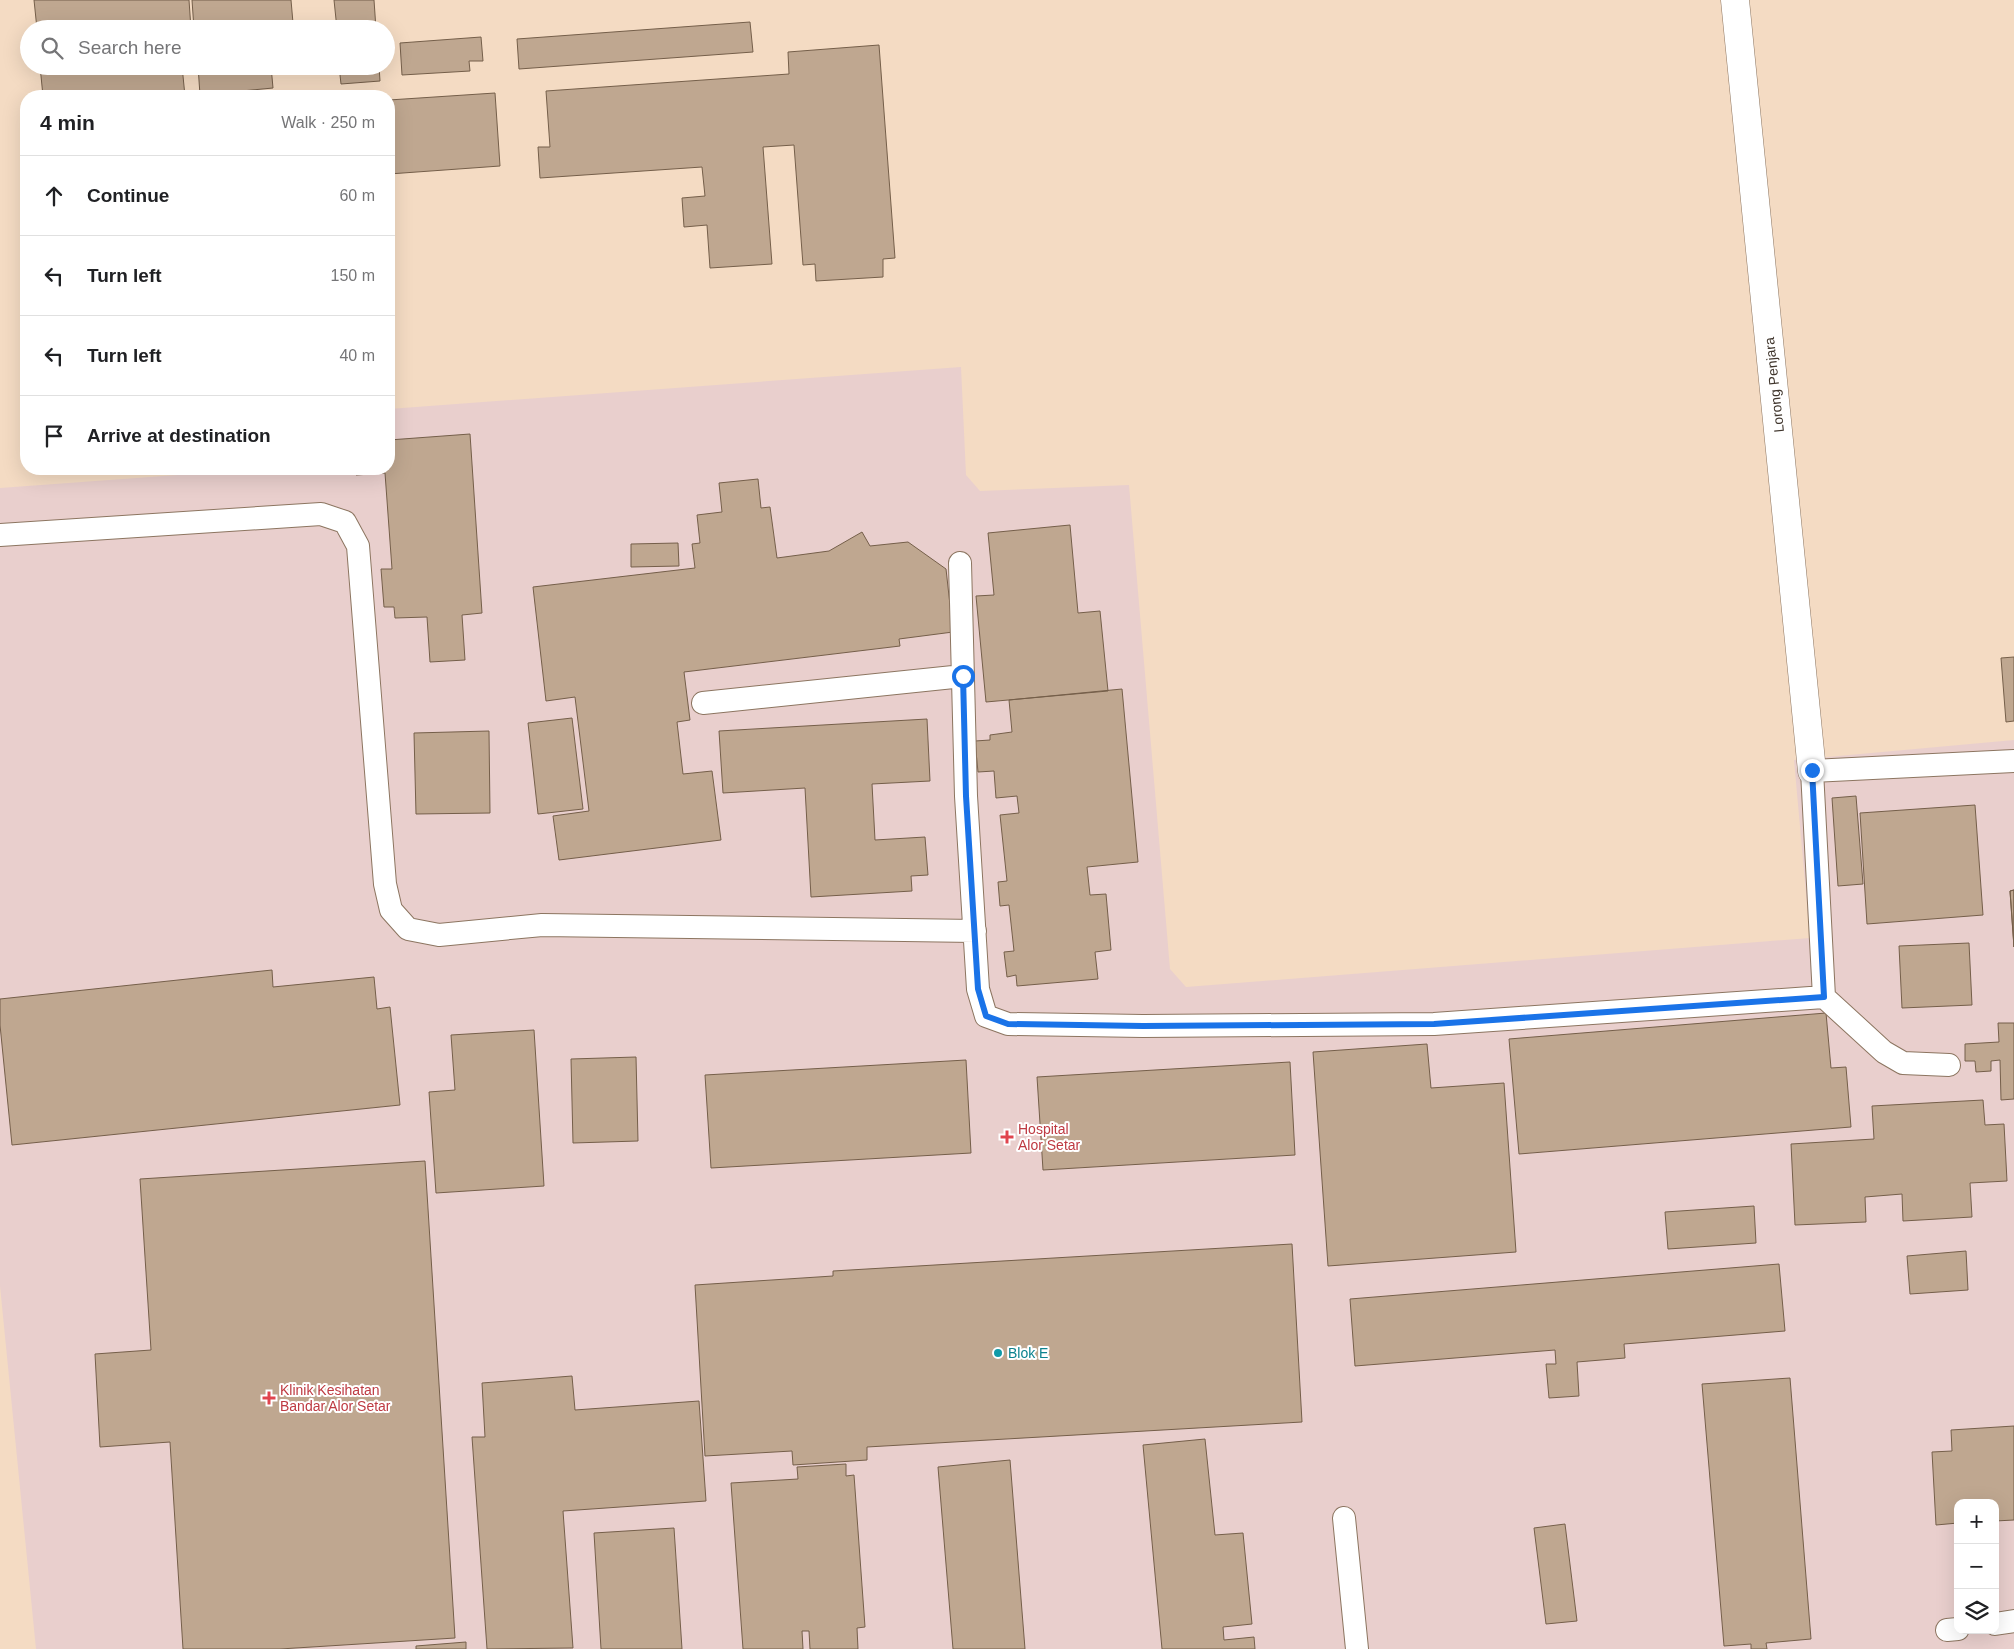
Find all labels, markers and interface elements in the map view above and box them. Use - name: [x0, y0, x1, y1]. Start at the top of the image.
- search box: [20, 20, 395, 75]
- icon: search: [38, 34, 66, 62]
- text: Search here: [78, 37, 182, 58]
- text: 4 min: [40, 111, 95, 134]
- text: Walk · 250 m: [281, 114, 375, 131]
- icon: ahead: [40, 182, 68, 210]
- text: Continue: [87, 185, 169, 206]
- text: 60 m: [339, 187, 375, 204]
- icon: left: [40, 262, 68, 290]
- text: Turn left: [87, 265, 162, 286]
- text: 150 m: [331, 267, 375, 284]
- street label: Lorong Penjara: [1761, 336, 1787, 433]
- icon: left: [40, 342, 68, 370]
- text: Turn left: [87, 345, 162, 366]
- text: 40 m: [339, 347, 375, 364]
- icon: arrive: [40, 422, 68, 450]
- text: Arrive at destination: [87, 425, 271, 446]
- route start: [952, 665, 975, 688]
- route end: [1801, 759, 1824, 782]
- place label: Hospital Alor Setar: [1018, 1121, 1081, 1153]
- marker: Hospital Alor Setar: [1000, 1130, 1014, 1144]
- place label: Blok E: [1008, 1345, 1048, 1361]
- marker: Blok E: [992, 1347, 1004, 1359]
- place label: Klinik Kesihatan Bandar Alor Setar: [280, 1382, 391, 1414]
- marker: Klinik Kesihatan Bandar Alor Setar: [262, 1391, 276, 1405]
- map controls: [1954, 1499, 1999, 1634]
- button: +: [1954, 1499, 1999, 1544]
- button: −: [1954, 1544, 1999, 1589]
- button: layers: [1954, 1589, 1999, 1634]

